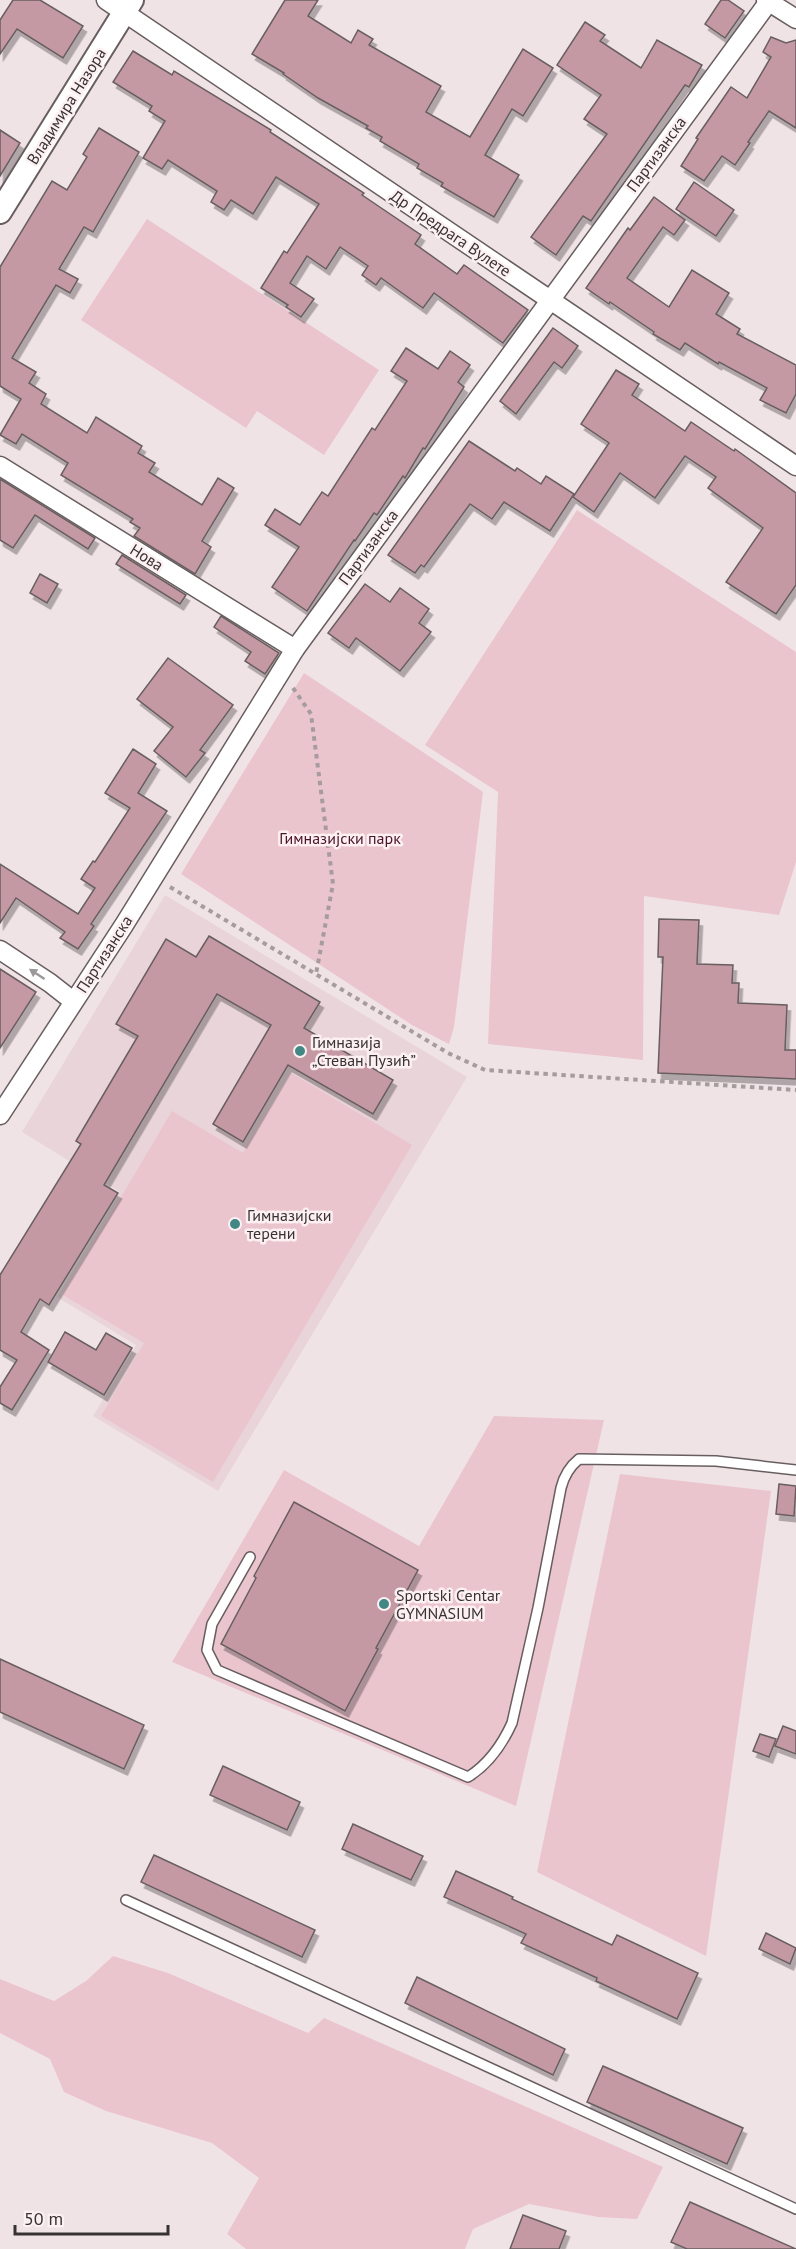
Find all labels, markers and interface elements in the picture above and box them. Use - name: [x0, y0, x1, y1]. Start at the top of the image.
- street label: Владимира Назора: [22, 44, 110, 168]
- street label: Партизанска: [622, 112, 690, 196]
- street label: Др Предрага Вулете: [387, 185, 515, 281]
- street label: Партизанска: [334, 505, 402, 589]
- street label: Нова: [127, 539, 167, 575]
- park label: Гимназијски парк: [279, 828, 401, 848]
- street label: Партизанска: [72, 911, 136, 997]
- one-way arrow: [29, 969, 46, 980]
- place label: Гимназија „Стеван Пузић”: [312, 1032, 416, 1070]
- marker: Гимназија „Стеван Пузић”: [293, 1044, 307, 1058]
- place label: Гимназијски терени: [247, 1205, 332, 1243]
- marker: Гимназијски терени: [228, 1217, 242, 1231]
- place label: Sportski Centar GYMNASIUM: [396, 1585, 501, 1623]
- marker: Sportski Centar GYMNASIUM: [377, 1597, 391, 1611]
- scale bar: [15, 2198, 168, 2236]
- text: 50 m: [24, 2207, 63, 2230]

